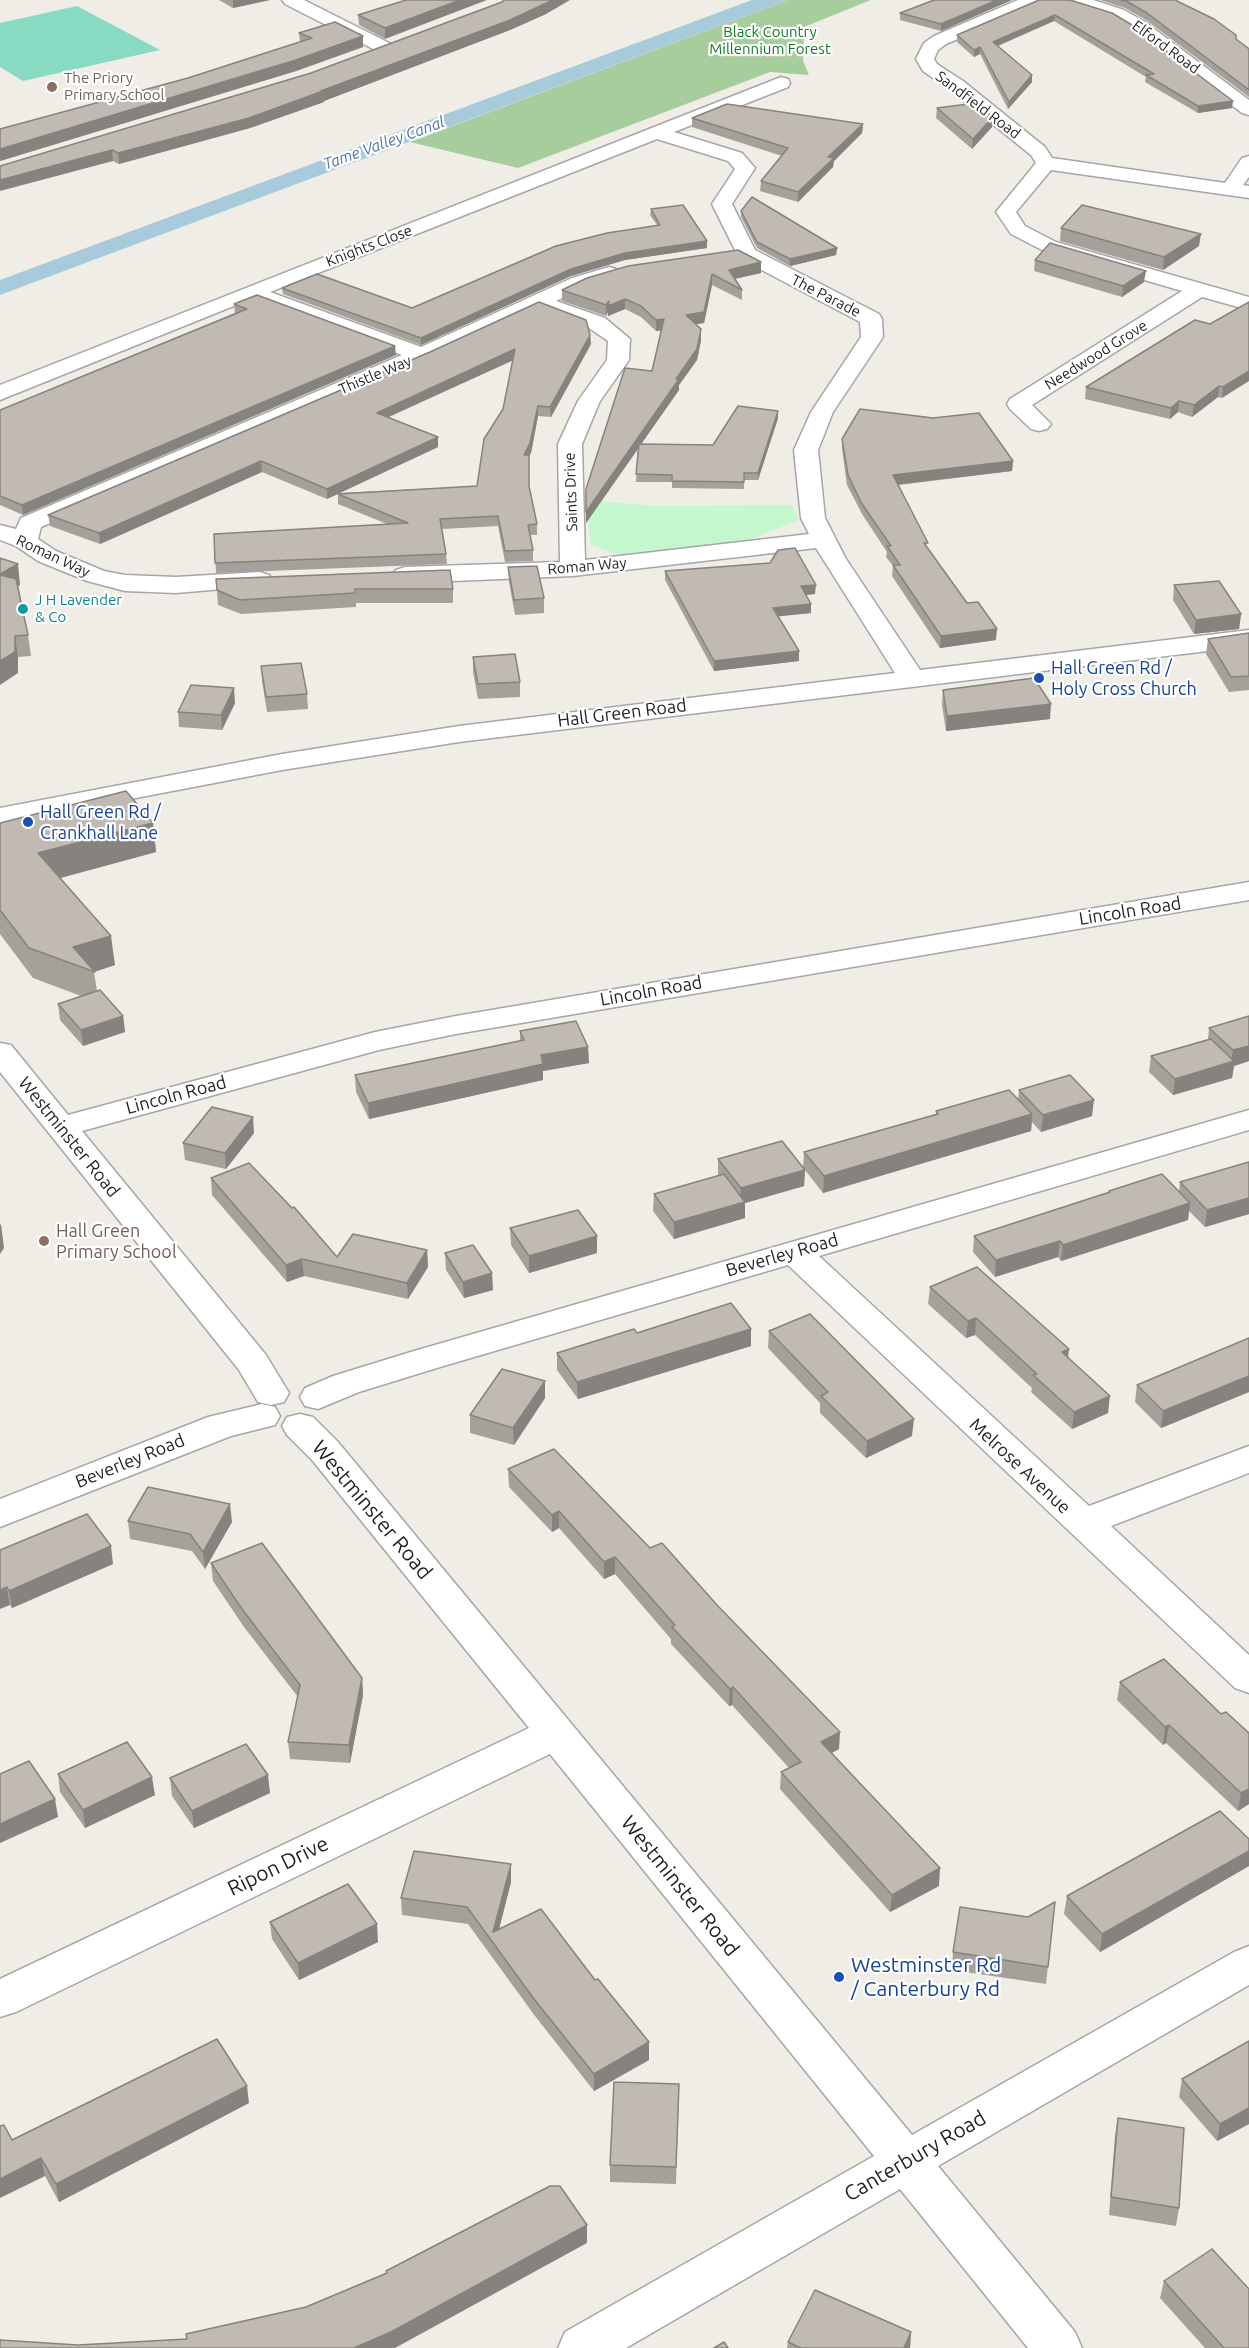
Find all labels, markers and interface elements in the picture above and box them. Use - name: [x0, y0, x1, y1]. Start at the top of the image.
- street label: Elford Road: [1129, 16, 1203, 78]
- park label: Black Country Millennium Forest: [709, 23, 831, 58]
- street label: Sandfield Road: [932, 67, 1024, 143]
- place label: The Priory Primary School: [64, 69, 165, 104]
- marker: The Priory Primary School: [45, 80, 59, 94]
- water label: Tame Valley Canal: [321, 112, 447, 174]
- street label: Knights Close: [323, 221, 415, 271]
- street label: The Parade: [788, 271, 864, 321]
- street label: Needwood Grove: [1041, 316, 1151, 394]
- street label: Thistle Way: [336, 352, 414, 398]
- street label: Saints Drive: [561, 452, 581, 532]
- street label: Roman Way: [13, 531, 93, 581]
- street label: Roman Way: [547, 554, 627, 578]
- place label: J H Lavender & Co: [35, 591, 122, 626]
- marker: J H Lavender & Co: [16, 602, 30, 616]
- place label: Hall Green Rd / Holy Cross Church: [1051, 657, 1197, 700]
- marker: Hall Green Rd / Holy Cross Church: [1032, 671, 1046, 685]
- street label: Hall Green Road: [556, 694, 688, 732]
- place label: Hall Green Rd / Crankhall Lane: [40, 801, 161, 844]
- marker: Hall Green Rd / Crankhall Lane: [21, 815, 35, 829]
- street label: Lincoln Road: [1077, 892, 1183, 930]
- street label: Lincoln Road: [598, 971, 704, 1011]
- street label: Lincoln Road: [123, 1071, 229, 1119]
- street label: Westminster Road: [14, 1072, 124, 1202]
- place label: Hall Green Primary School: [56, 1220, 177, 1262]
- street label: Beverley Road: [723, 1229, 841, 1281]
- marker: Hall Green Primary School: [37, 1234, 51, 1248]
- street label: Melrose Avenue: [965, 1414, 1075, 1518]
- street label: Beverley Road: [72, 1429, 188, 1493]
- street label: Westminster Road: [307, 1435, 437, 1585]
- street label: Westminster Road: [616, 1811, 744, 1961]
- street label: Ripon Drive: [223, 1831, 333, 1901]
- place label: Westminster Rd / Canterbury Rd: [851, 1952, 1001, 2002]
- marker: Westminster Rd / Canterbury Rd: [832, 1970, 846, 1984]
- street label: Canterbury Road: [840, 2105, 990, 2207]

